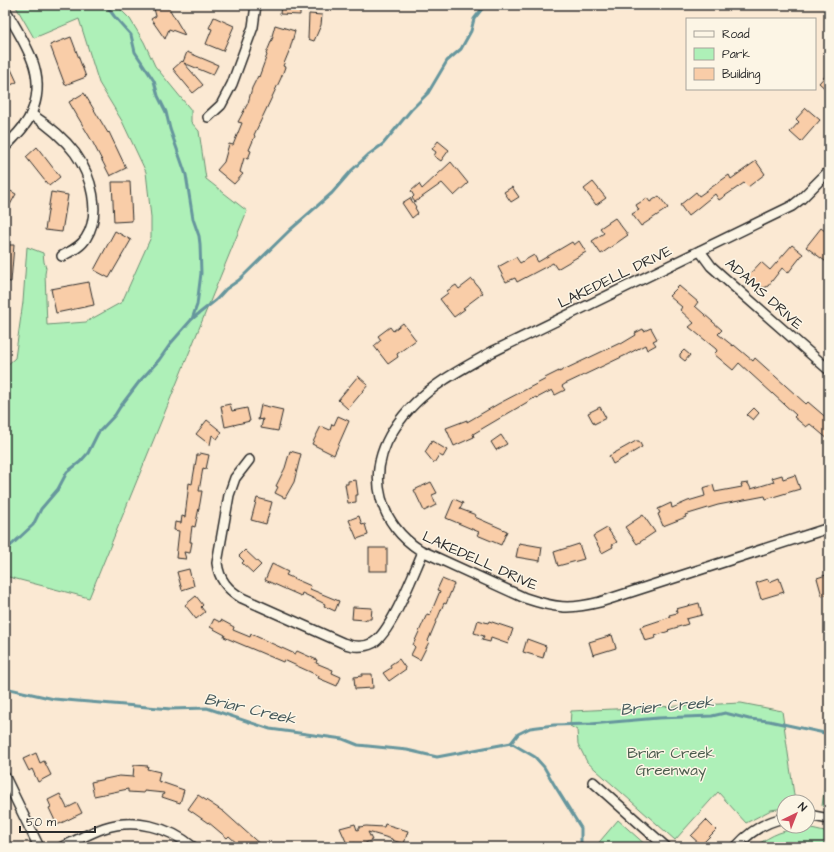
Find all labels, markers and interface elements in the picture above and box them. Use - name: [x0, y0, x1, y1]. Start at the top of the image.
- legend: [686, 18, 816, 90]
- text: Road: [722, 26, 750, 43]
- text: Park: [722, 46, 750, 63]
- text: Building: [722, 66, 760, 84]
- street label: LAKEDELL DRIVE: [555, 240, 676, 314]
- street label: ADAMS DRIVE: [721, 253, 808, 335]
- street label: LAKEDELL DRIVE: [419, 526, 541, 596]
- water label: Briar Creek: [202, 688, 299, 730]
- water label: Brier Creek: [619, 691, 716, 721]
- park label: Briar Creek Greenway: [627, 743, 715, 782]
- north arrow: [776, 794, 816, 834]
- text: N: [795, 799, 810, 815]
- scale bar: [20, 808, 95, 834]
- text: 50 m: [26, 814, 57, 831]

